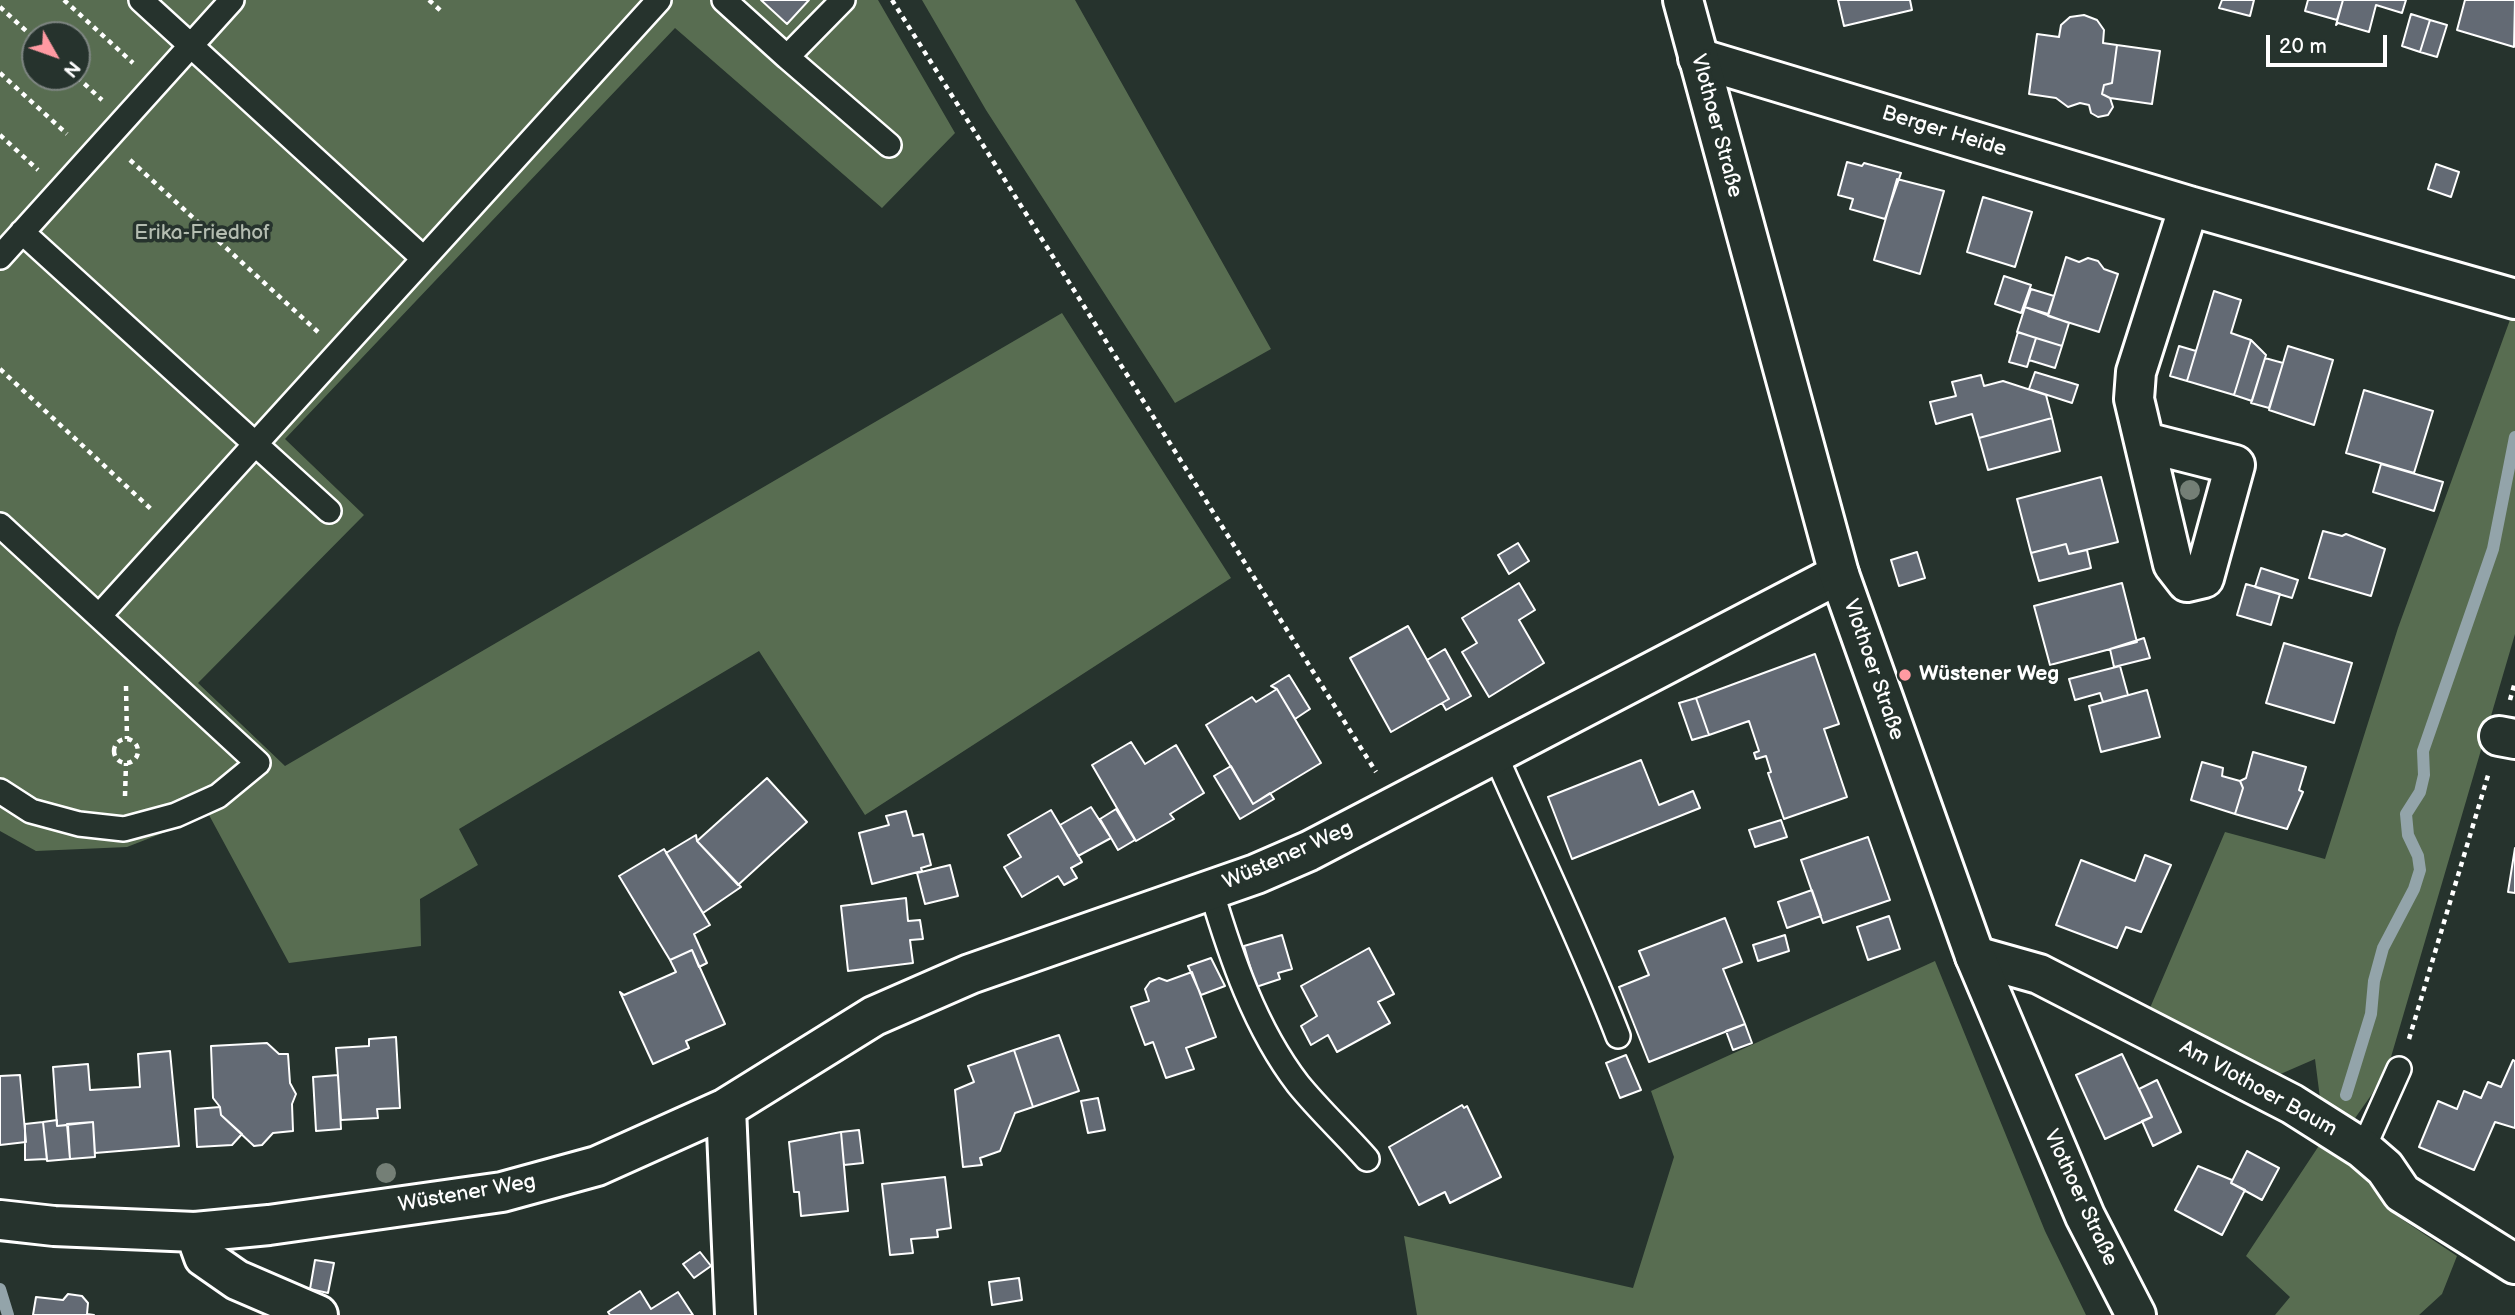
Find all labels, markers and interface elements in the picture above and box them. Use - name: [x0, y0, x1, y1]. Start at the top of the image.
- north arrow: [21, 21, 91, 91]
- scale bar: [2270, 21, 2391, 65]
- text: 20 m: [2279, 34, 2327, 59]
- street label: Vlothoer Straße: [1685, 52, 1747, 200]
- text: N: [58, 56, 84, 81]
- street label: Berger Heide: [1879, 101, 2009, 163]
- park label: Erika-Friedhof: [134, 221, 270, 247]
- street label: Vlothoer Straße: [1837, 596, 1909, 744]
- place label: Wüstener Weg: [1919, 662, 2059, 688]
- marker: Wüstener Weg: [1897, 667, 1913, 683]
- street label: Wüstener Weg: [1219, 816, 1357, 896]
- street label: Am Vlothoer Baum: [2175, 1035, 2341, 1143]
- street label: Vlothoer Straße: [2037, 1126, 2123, 1270]
- street label: Wüstener Weg: [396, 1170, 538, 1218]

